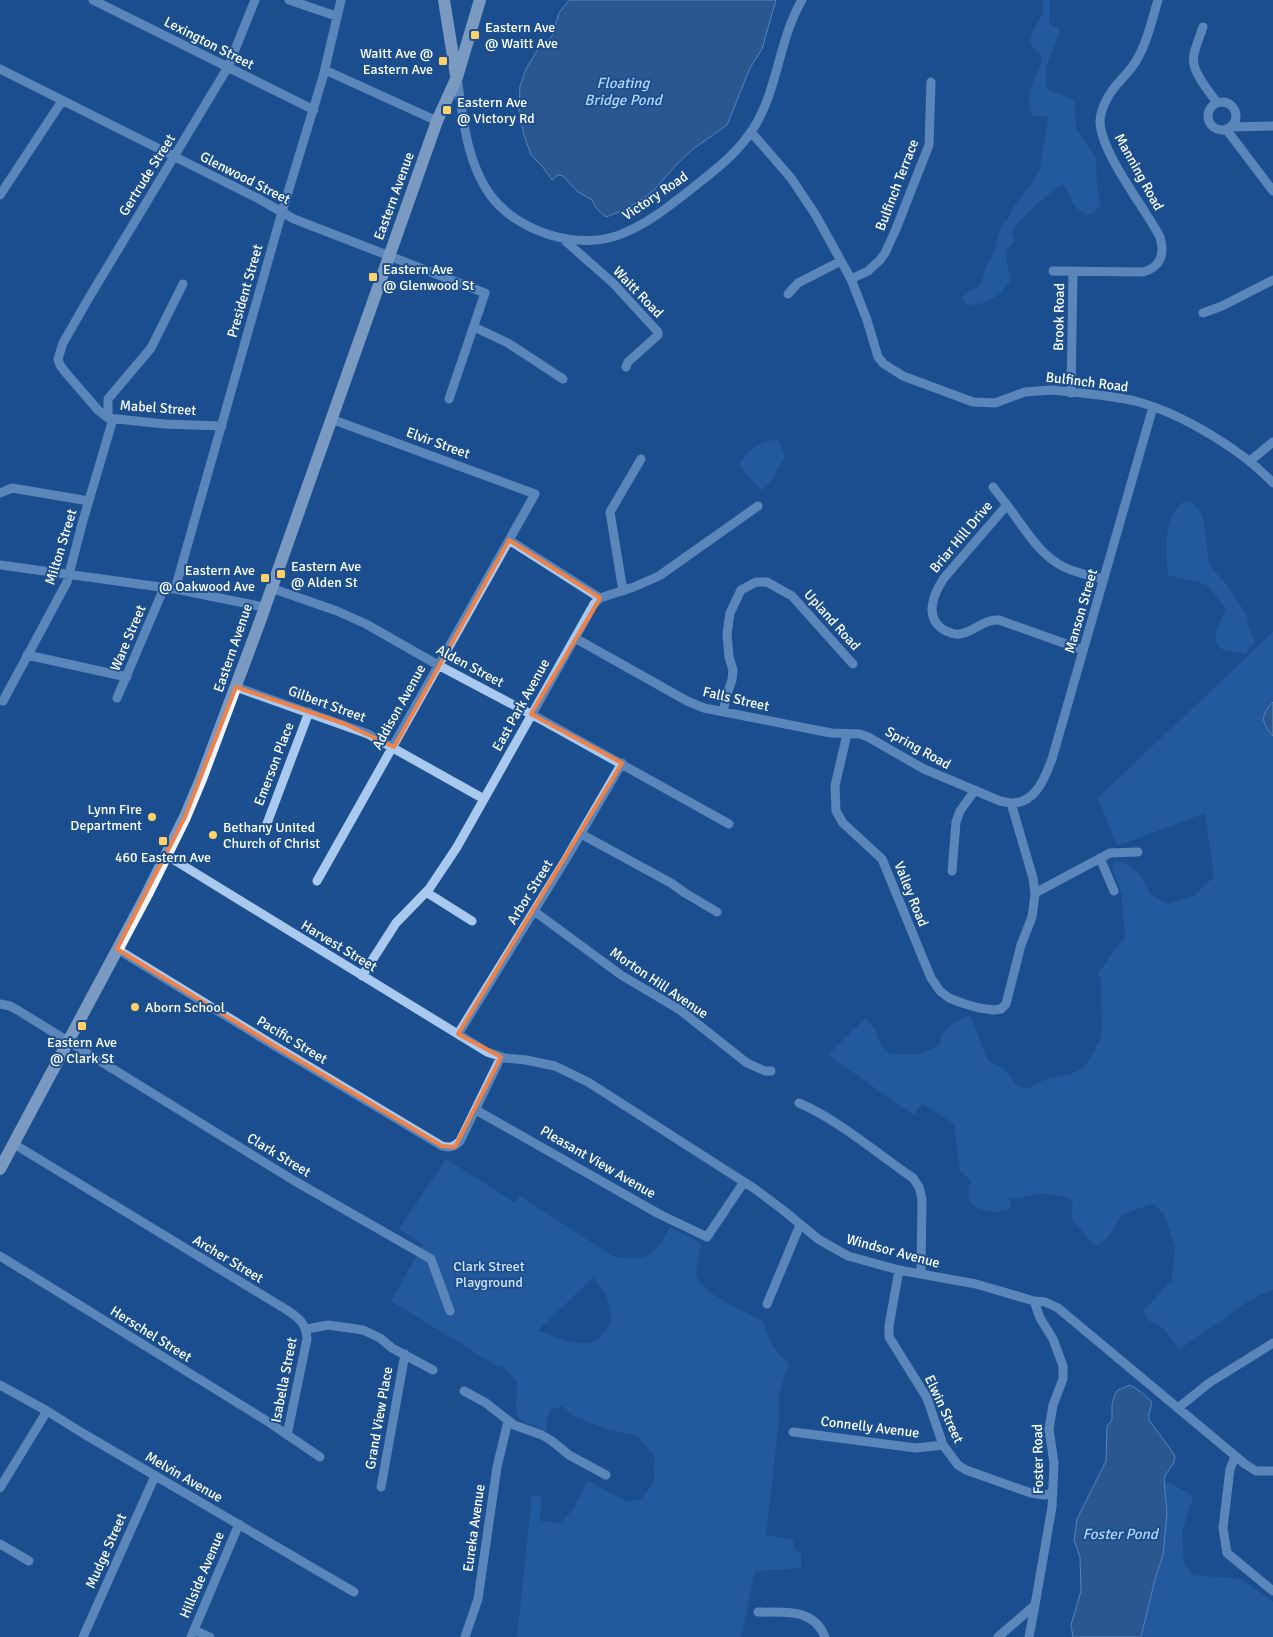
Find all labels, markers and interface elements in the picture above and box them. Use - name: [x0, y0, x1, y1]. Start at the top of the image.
- street label: Lexington Street: [161, 13, 257, 73]
- place label: Eastern Ave @ Waitt Ave: [485, 19, 558, 52]
- marker: Eastern Ave @ Waitt Ave: [469, 29, 481, 41]
- place label: Waitt Ave @ Eastern Ave: [360, 45, 433, 78]
- marker: Waitt Ave @ Eastern Ave: [437, 55, 449, 67]
- water label: Floating Bridge Pond: [584, 74, 664, 109]
- place label: Eastern Ave @ Victory Rd: [457, 94, 535, 127]
- marker: Eastern Ave @ Victory Rd: [441, 104, 453, 116]
- street label: Manning Road: [1111, 130, 1167, 214]
- street label: Gertrude Street: [115, 131, 179, 219]
- street label: Bulfinch Terrace: [872, 137, 922, 233]
- street label: Glenwood Street: [197, 148, 293, 208]
- street label: Eastern Avenue: [370, 150, 418, 242]
- street label: Victory Road: [619, 168, 691, 224]
- street label: President Street: [224, 242, 266, 340]
- place label: Eastern Ave @ Glenwood St: [383, 261, 475, 294]
- street label: Waitt Road: [609, 263, 667, 321]
- marker: Eastern Ave @ Glenwood St: [367, 271, 379, 283]
- street label: Brook Road: [1050, 283, 1068, 351]
- street label: Bulfinch Road: [1045, 368, 1129, 396]
- street label: Mabel Street: [119, 397, 197, 419]
- street label: Elvir Street: [404, 424, 472, 462]
- street label: Briar Hill Drive: [926, 498, 996, 576]
- street label: Milton Street: [41, 507, 81, 587]
- place label: Eastern Ave @ Alden St: [291, 558, 361, 591]
- place label: Eastern Ave @ Oakwood Ave: [159, 562, 255, 595]
- street label: Manson Street: [1061, 567, 1101, 655]
- marker: Eastern Ave @ Alden St: [275, 568, 287, 580]
- marker: Eastern Ave @ Oakwood Ave: [259, 572, 271, 584]
- street label: Upland Road: [800, 586, 864, 654]
- street label: Ware Street: [107, 602, 150, 674]
- street label: Eastern Avenue: [210, 602, 256, 694]
- street label: Alden Street: [433, 641, 507, 691]
- street label: East Park Avenue: [489, 656, 553, 754]
- street label: Addison Avenue: [369, 661, 429, 753]
- street label: Gilbert Street: [286, 682, 368, 726]
- street label: Falls Street: [701, 683, 771, 715]
- street label: Emerson Place: [250, 720, 298, 808]
- street label: Spring Road: [882, 723, 954, 773]
- place label: Lynn Fire Department: [70, 801, 142, 834]
- marker: Lynn Fire Department: [146, 811, 158, 823]
- place label: Bethany United Church of Christ: [223, 819, 320, 852]
- marker: Bethany United Church of Christ: [207, 829, 219, 841]
- marker: 460 Eastern Ave: [157, 835, 169, 847]
- place label: 460 Eastern Ave: [115, 849, 211, 866]
- street label: Arbor Street: [503, 856, 557, 927]
- street label: Valley Road: [890, 859, 932, 929]
- street label: Harvest Street: [298, 917, 380, 975]
- street label: Morton Hill Avenue: [607, 944, 711, 1022]
- place label: Aborn School: [145, 999, 225, 1016]
- marker: Aborn School: [129, 1001, 141, 1013]
- street label: Pacific Street: [254, 1012, 331, 1068]
- marker: Eastern Ave @ Clark St: [76, 1020, 88, 1032]
- place label: Eastern Ave @ Clark St: [47, 1034, 117, 1067]
- street label: Pleasant View Avenue: [537, 1122, 659, 1202]
- street label: Clark Street: [244, 1129, 314, 1181]
- street label: Windsor Avenue: [844, 1230, 942, 1272]
- street label: Archer Street: [190, 1231, 266, 1287]
- park label: Clark Street Playground: [453, 1258, 525, 1291]
- street label: Herschel Street: [107, 1302, 195, 1366]
- street label: Isabella Street: [267, 1336, 301, 1424]
- street label: Grand View Place: [362, 1365, 396, 1471]
- street label: Elwin Street: [921, 1372, 967, 1446]
- street label: Connelly Avenue: [820, 1413, 920, 1441]
- street label: Foster Road: [1029, 1424, 1047, 1494]
- street label: Melvin Avenue: [142, 1448, 226, 1506]
- street label: Eureka Avenue: [459, 1483, 489, 1573]
- street label: Mudge Street: [82, 1511, 130, 1591]
- water label: Foster Pond: [1082, 1525, 1160, 1543]
- street label: Hillside Avenue: [176, 1529, 228, 1621]

